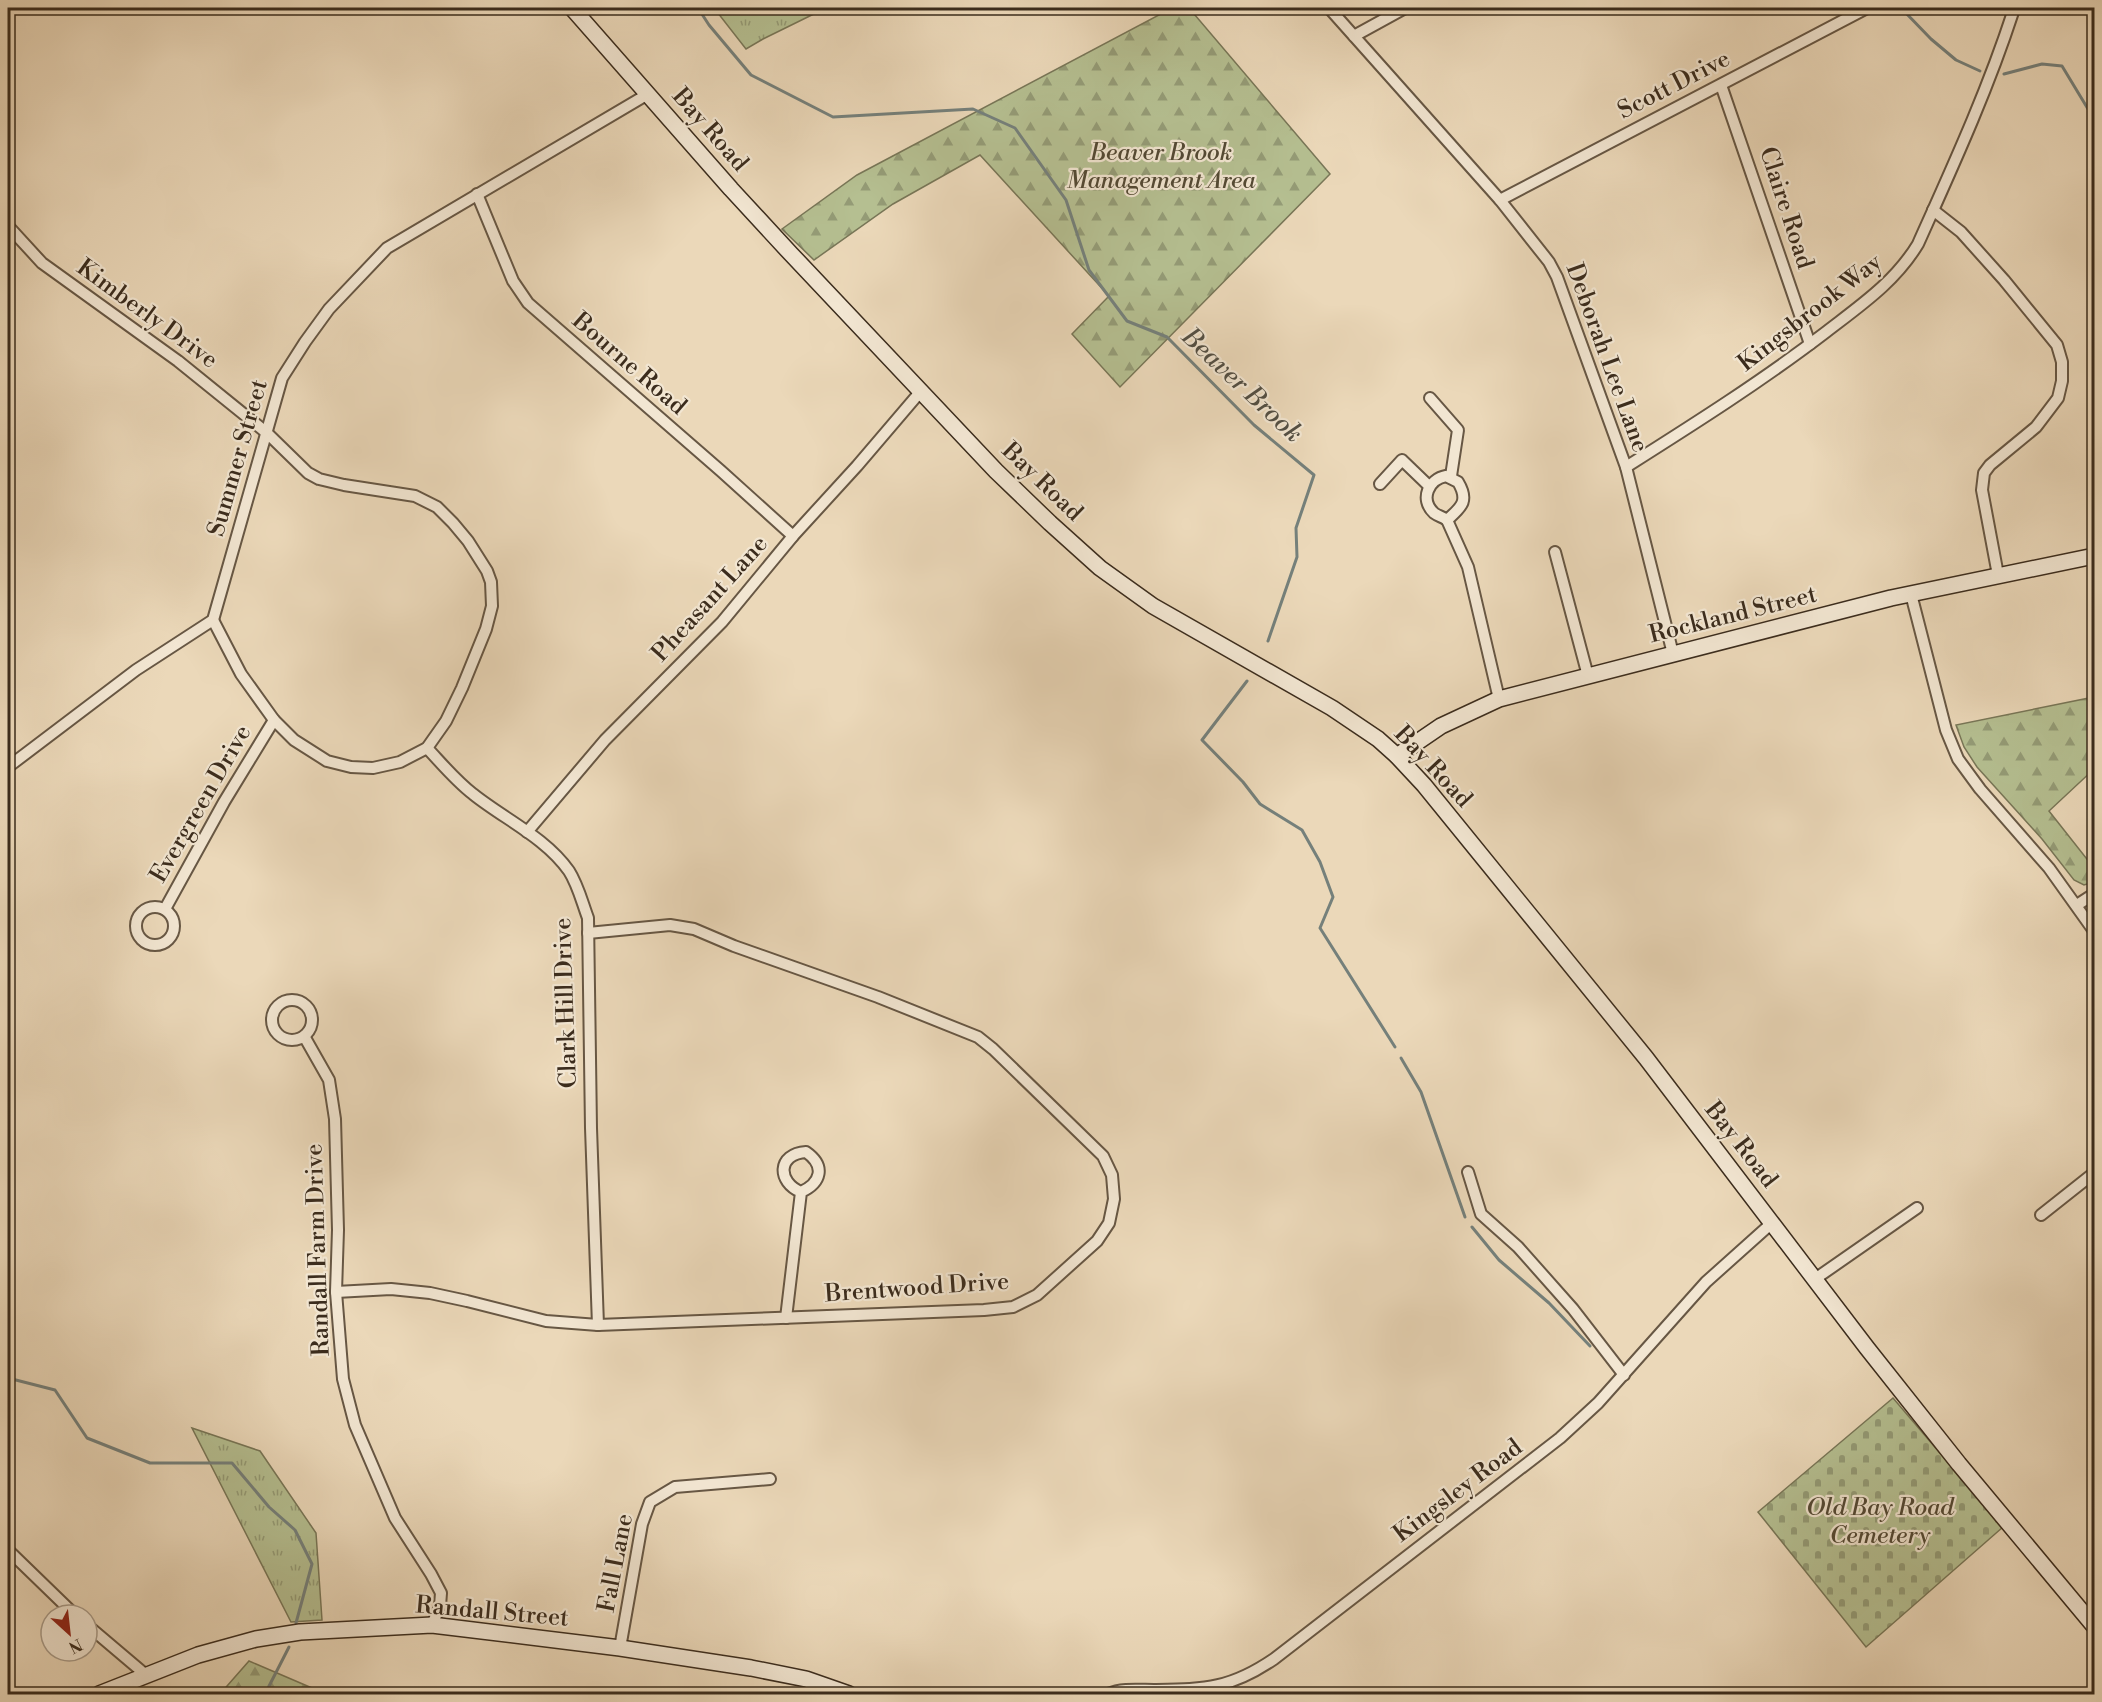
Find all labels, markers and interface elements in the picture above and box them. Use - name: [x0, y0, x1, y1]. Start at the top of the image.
- street label: Scott Drive: [1613, 44, 1735, 126]
- street label: Bay Road: [665, 81, 755, 178]
- park label: Beaver Brook Management Area: [1066, 138, 1256, 196]
- street label: Claire Road: [1752, 143, 1820, 273]
- street label: Kingsbrook Way: [1732, 247, 1888, 379]
- street label: Kimberly Drive: [71, 253, 223, 375]
- street label: Deborah Lee Lane: [1559, 259, 1655, 457]
- street label: Bourne Road: [565, 305, 693, 422]
- water label: Beaver Brook: [1174, 320, 1309, 449]
- street label: Summer Street: [201, 375, 275, 540]
- street label: Bay Road: [995, 435, 1089, 528]
- street label: Pheasant Lane: [645, 530, 775, 668]
- street label: Rockland Street: [1646, 580, 1820, 650]
- street label: Bay Road: [1387, 719, 1479, 814]
- street label: Evergreen Drive: [144, 720, 258, 888]
- street label: Clark Hill Drive: [548, 917, 584, 1089]
- street label: Bay Road: [1697, 1095, 1784, 1194]
- street label: Randall Farm Drive: [299, 1143, 337, 1357]
- street label: Brentwood Drive: [823, 1267, 1010, 1309]
- street label: Kingsley Road: [1387, 1432, 1529, 1549]
- park label: Old Bay Road Cemetery: [1806, 1493, 1955, 1551]
- street label: Fall Lane: [592, 1511, 640, 1615]
- street label: Randall Street: [414, 1590, 570, 1634]
- north arrow: [39, 1603, 99, 1663]
- text: N: [65, 1634, 86, 1657]

